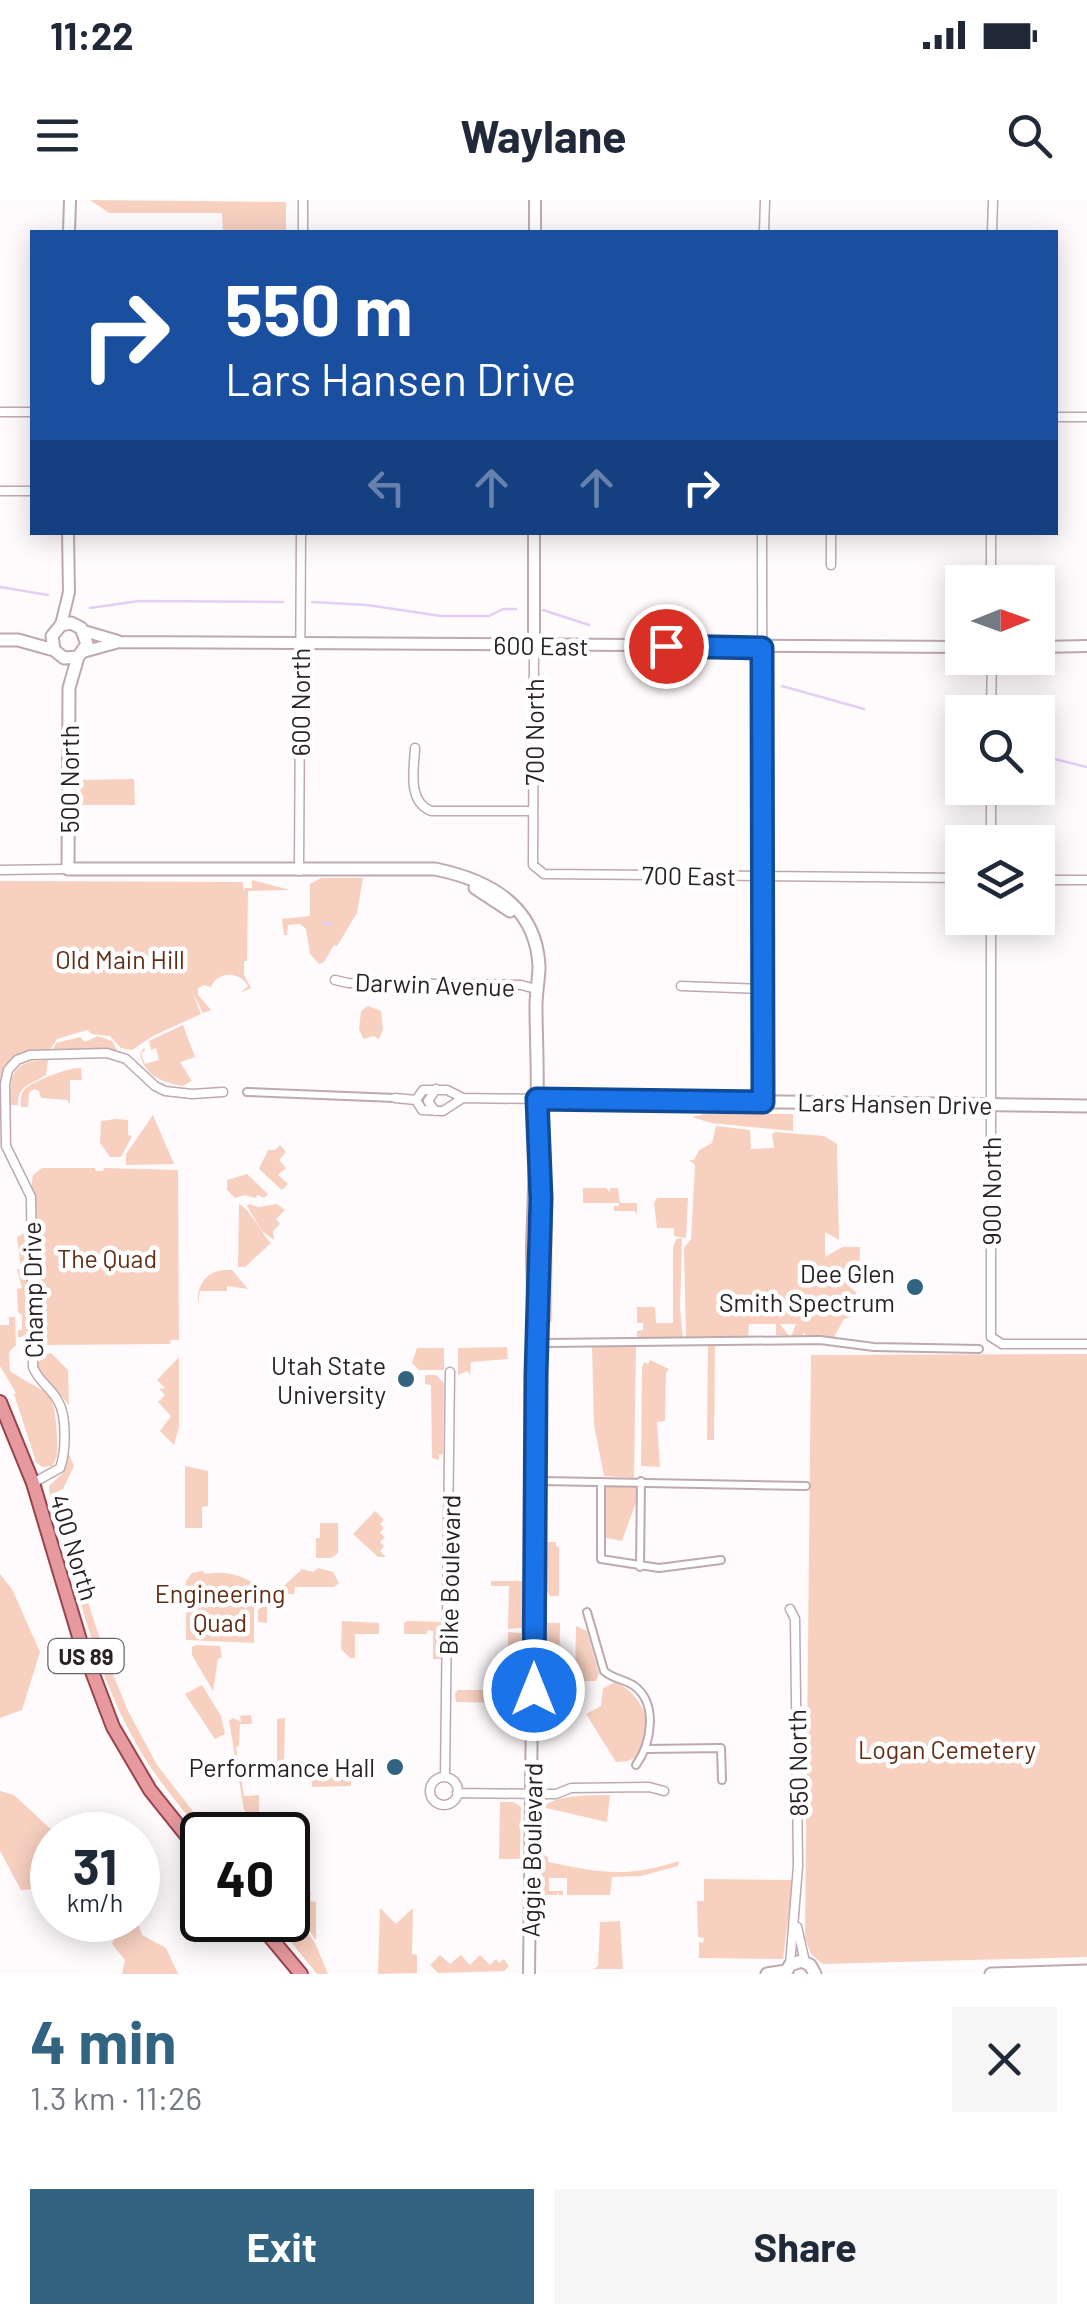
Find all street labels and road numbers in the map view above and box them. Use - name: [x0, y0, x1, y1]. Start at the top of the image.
- street label: 600 East: [493, 629, 589, 661]
- street label: 600 North: [285, 648, 315, 756]
- street label: 700 North: [519, 678, 549, 786]
- street label: 500 North: [54, 725, 84, 833]
- street label: 700 East: [642, 859, 736, 891]
- street label: Darwin Avenue: [354, 966, 516, 1002]
- street label: Lars Hansen Drive: [797, 1086, 993, 1120]
- street label: 900 North: [976, 1137, 1006, 1245]
- street label: Champ Drive: [16, 1221, 48, 1359]
- street label: 400 North: [45, 1490, 105, 1604]
- street label: Bike Boulevard: [433, 1494, 465, 1656]
- road number: US 89: [48, 1639, 124, 1673]
- street label: 850 North: [781, 1709, 813, 1817]
- street label: Aggie Boulevard: [514, 1762, 548, 1938]

